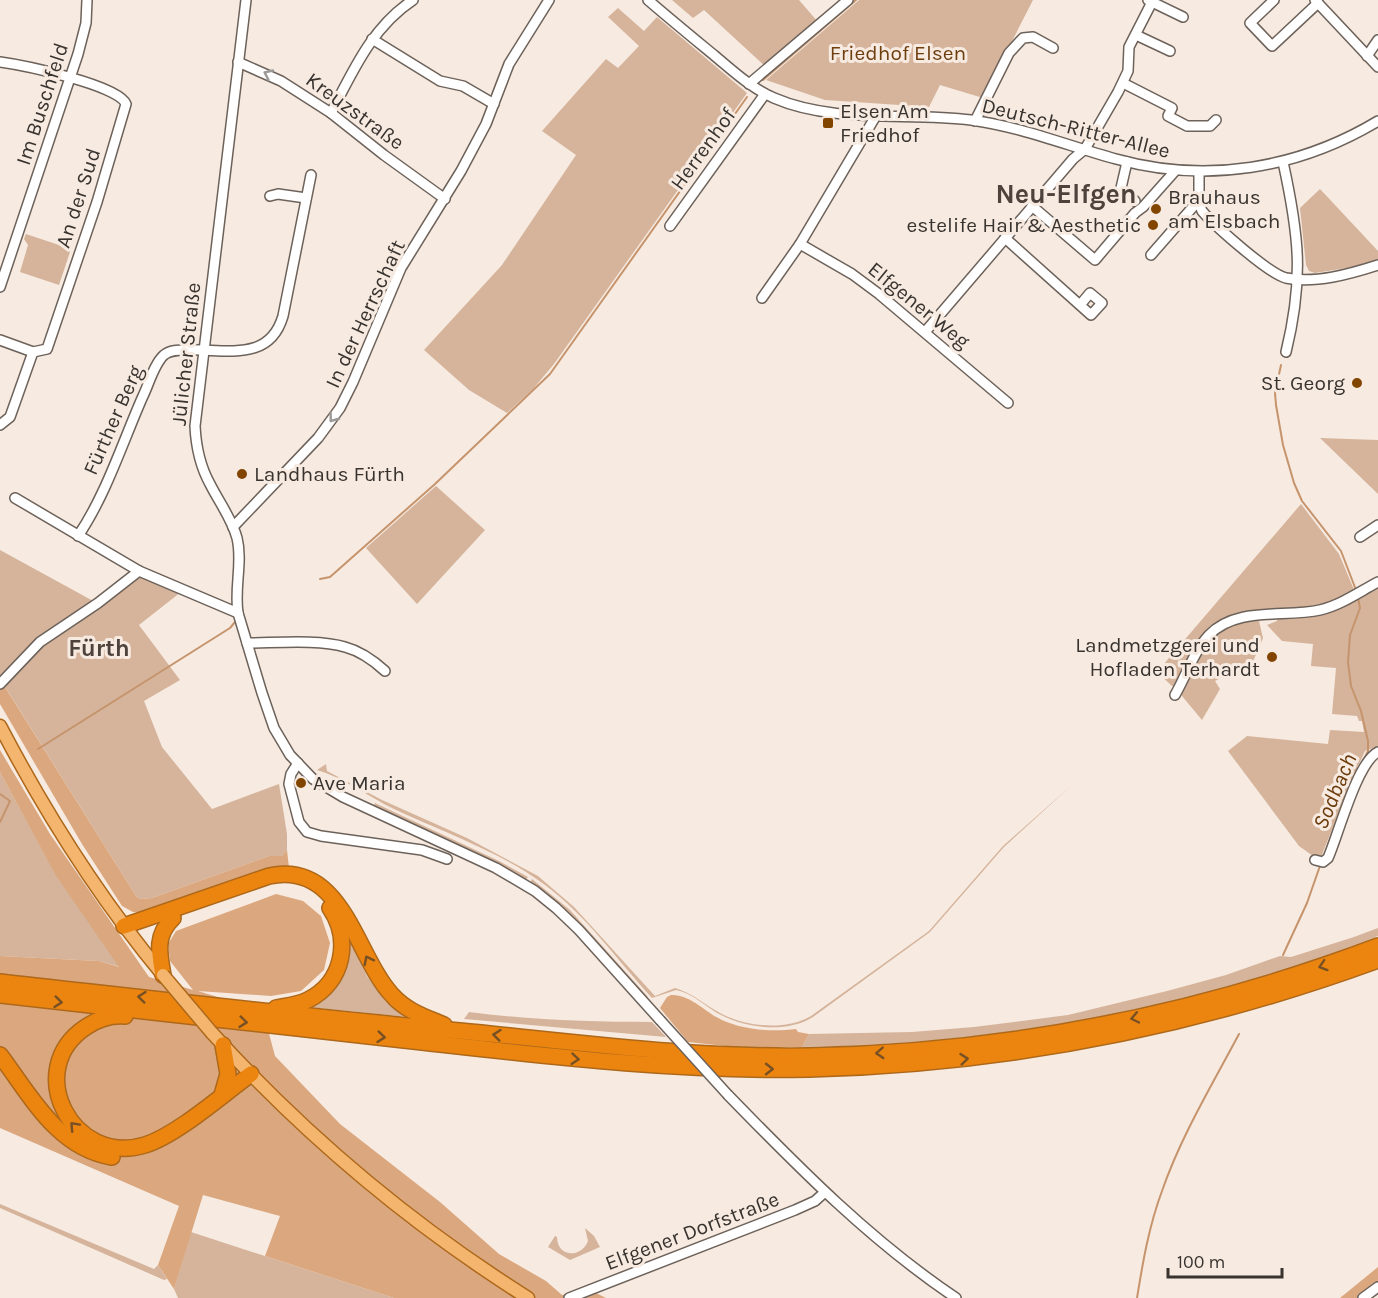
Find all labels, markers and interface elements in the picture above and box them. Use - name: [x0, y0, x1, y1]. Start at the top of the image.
- street label: Im Buschfeld: [11, 40, 73, 168]
- park label: Friedhof Elsen: [830, 41, 966, 65]
- street label: Kreuzstraße: [301, 67, 409, 155]
- one-way arrow: [263, 70, 274, 82]
- street label: Deutsch-Ritter-Allee: [979, 93, 1173, 163]
- place label: Elsen Am Friedhof: [840, 99, 929, 147]
- street label: Herrenhof: [665, 103, 741, 194]
- marker: Elsen Am Friedhof: [821, 116, 835, 130]
- street label: An der Sud: [51, 145, 105, 251]
- district label: Neu-Elfgen: [995, 178, 1137, 210]
- place label: Brauhaus am Elsbach: [1168, 185, 1280, 233]
- marker: Brauhaus am Elsbach: [1149, 202, 1163, 216]
- place label: estelife Hair & Aesthetic: [907, 213, 1141, 237]
- marker: estelife Hair & Aesthetic: [1146, 218, 1160, 232]
- street label: In der Herrschaft: [320, 236, 410, 392]
- street label: Elfgener Weg: [863, 257, 975, 353]
- street label: Jülicher Straße: [167, 281, 205, 427]
- street label: Fürther Berg: [78, 361, 148, 479]
- place label: St. Georg: [1261, 371, 1345, 395]
- marker: St. Georg: [1350, 376, 1364, 390]
- one-way arrow: [329, 412, 340, 423]
- place label: Landhaus Fürth: [254, 462, 405, 486]
- marker: Landhaus Fürth: [235, 467, 249, 481]
- place label: Landmetzgerei und Hofladen Terhardt: [1075, 633, 1260, 681]
- district label: Fürth: [68, 634, 130, 662]
- marker: Landmetzgerei und Hofladen Terhardt: [1265, 650, 1279, 664]
- water label: Sodbach: [1307, 750, 1362, 833]
- place label: Ave Maria: [313, 771, 406, 795]
- marker: Ave Maria: [294, 776, 308, 790]
- one-way arrow: [364, 955, 376, 966]
- one-way arrow: [1318, 959, 1329, 971]
- one-way arrow: [138, 992, 147, 1004]
- one-way arrow: [54, 995, 63, 1007]
- one-way arrow: [1130, 1011, 1140, 1024]
- one-way arrow: [238, 1015, 247, 1028]
- one-way arrow: [493, 1029, 502, 1042]
- one-way arrow: [376, 1030, 385, 1043]
- one-way arrow: [875, 1046, 884, 1059]
- one-way arrow: [570, 1052, 579, 1065]
- one-way arrow: [959, 1053, 968, 1066]
- one-way arrow: [765, 1063, 774, 1075]
- one-way arrow: [71, 1122, 82, 1133]
- street label: Elfgener Dorfstraße: [602, 1187, 782, 1275]
- scale bar: [1168, 1241, 1282, 1279]
- text: 100 m: [1177, 1251, 1225, 1273]

